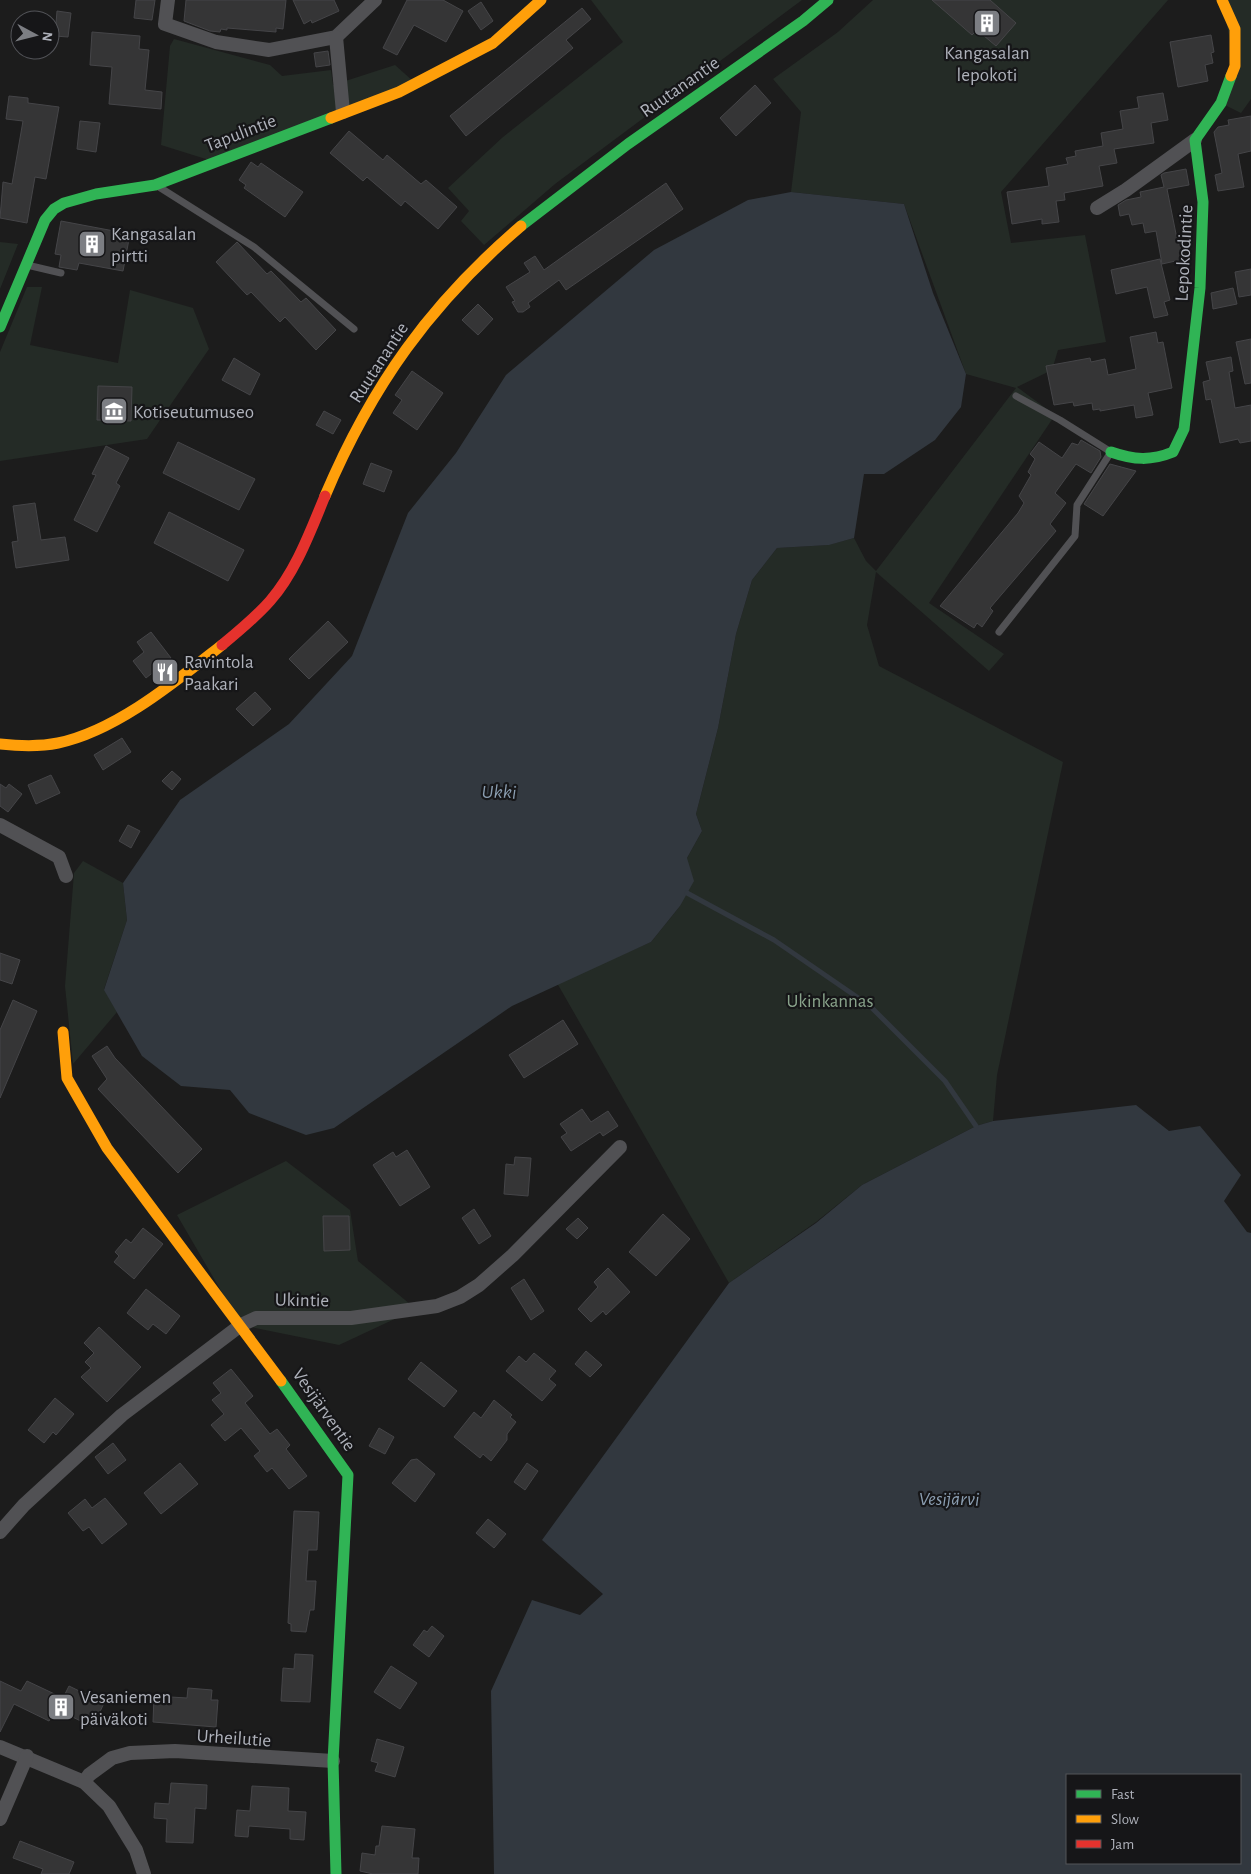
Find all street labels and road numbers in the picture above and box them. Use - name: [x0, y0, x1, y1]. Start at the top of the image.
- street label: Ruutanantie: [637, 53, 723, 121]
- street label: Tapulintie: [202, 111, 279, 156]
- street label: Lepokodintie: [1172, 204, 1197, 302]
- street label: Ruutanantie: [346, 319, 412, 406]
- street label: Ukintie: [275, 1291, 329, 1310]
- street label: Vesijärventie: [288, 1365, 359, 1455]
- street label: Urheilutie: [196, 1726, 272, 1751]

